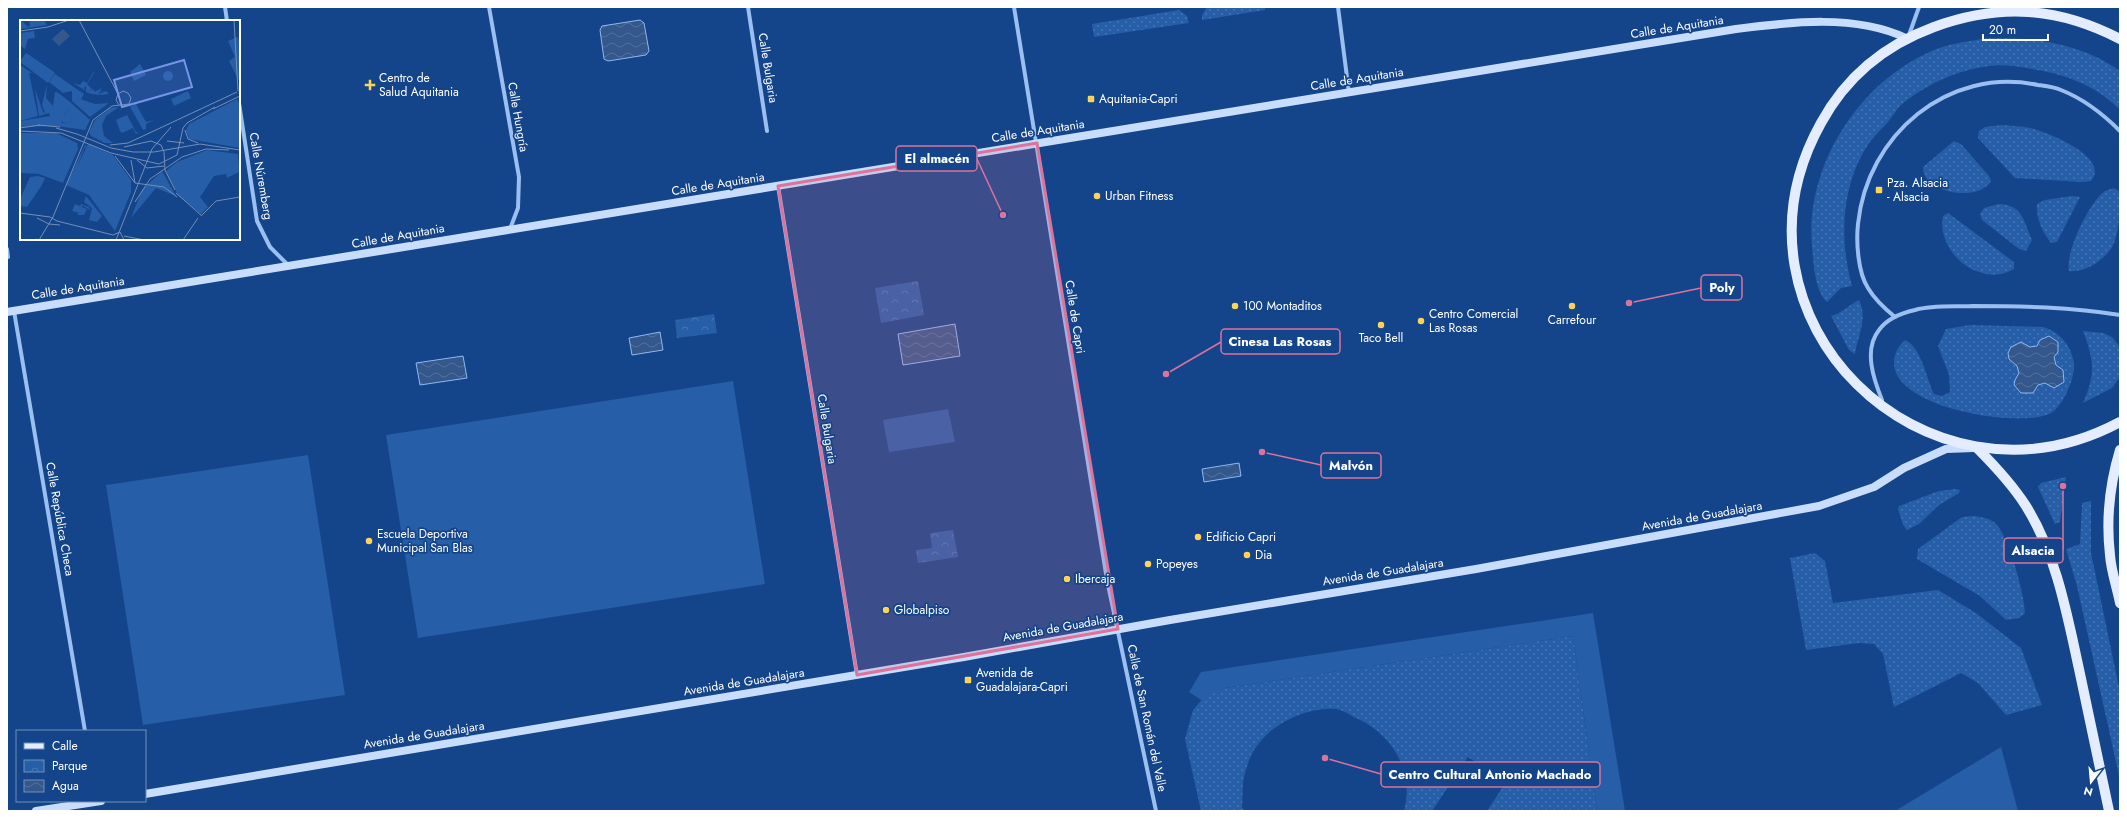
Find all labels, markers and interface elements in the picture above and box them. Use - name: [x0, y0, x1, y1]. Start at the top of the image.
- street label: Calle de Aquitania: [1629, 11, 1725, 43]
- scale bar: [1983, 16, 2048, 42]
- inset map: [20, 20, 240, 240]
- text: 20 m: [1989, 21, 2016, 39]
- street label: Calle Bulgaria: [754, 32, 782, 105]
- street label: Calle de Aquitania: [1309, 63, 1405, 95]
- place label: Centro de Salud Aquitania: [379, 69, 459, 101]
- marker: Centro de Salud Aquitania: [364, 79, 376, 91]
- street label: Calle Hungría: [503, 81, 533, 153]
- place label: Aquitania-Capri: [1099, 90, 1178, 108]
- marker: Aquitania-Capri: [1086, 94, 1096, 104]
- street label: Calle de Aquitania: [990, 115, 1086, 147]
- street label: Calle Núremberg: [244, 131, 278, 221]
- callout: El almacén: [896, 146, 977, 171]
- text: El almacén: [905, 149, 969, 168]
- street label: Calle de Aquitania: [670, 168, 766, 200]
- place label: Pza. Alsacia - Alsacia: [1887, 174, 1948, 206]
- marker: Pza. Alsacia - Alsacia: [1874, 185, 1884, 195]
- place label: Urban Fitness: [1105, 187, 1173, 205]
- marker: Urban Fitness: [1092, 191, 1102, 201]
- street label: Calle de Aquitania: [350, 219, 446, 253]
- street label: Calle de Aquitania: [30, 272, 126, 304]
- callout: Poly: [1701, 275, 1742, 300]
- text: Poly: [1709, 278, 1735, 297]
- street label: Calle de Capri: [1060, 279, 1090, 355]
- place label: 100 Montaditos: [1243, 297, 1322, 315]
- marker: 100 Montaditos: [1230, 301, 1240, 311]
- marker: Carrefour: [1567, 301, 1577, 311]
- place label: Centro Comercial Las Rosas: [1429, 305, 1518, 337]
- place label: Carrefour: [1548, 311, 1597, 329]
- marker: Centro Comercial Las Rosas: [1416, 316, 1426, 326]
- marker: Taco Bell: [1376, 320, 1386, 330]
- callout: Cinesa Las Rosas: [1221, 329, 1340, 354]
- place label: Taco Bell: [1359, 329, 1403, 347]
- text: Cinesa Las Rosas: [1228, 332, 1332, 351]
- street label: Calle Bulgaria: [813, 393, 841, 466]
- callout: Malvón: [1321, 453, 1381, 478]
- text: Malvón: [1329, 456, 1373, 475]
- street label: Calle República Checa: [41, 461, 79, 578]
- street label: Avenida de Guadalajara: [1640, 497, 1764, 535]
- place label: Escuela Deportiva Municipal San Blas: [377, 525, 473, 557]
- place label: Edificio Capri: [1206, 528, 1276, 546]
- marker: Edificio Capri: [1193, 532, 1203, 542]
- marker: Escuela Deportiva Municipal San Blas: [364, 536, 374, 546]
- callout: Alsacia: [2004, 538, 2063, 563]
- text: Alsacia: [2010, 541, 2055, 560]
- place label: Dia: [1255, 546, 1272, 564]
- marker: Dia: [1242, 550, 1252, 560]
- street label: Avenida de Guadalajara: [1321, 554, 1445, 590]
- place label: Popeyes: [1156, 555, 1198, 573]
- marker: Popeyes: [1143, 559, 1153, 569]
- place label: Ibercaja: [1075, 570, 1115, 588]
- marker: Ibercaja: [1062, 574, 1072, 584]
- place label: Globalpiso: [894, 601, 950, 619]
- marker: Globalpiso: [881, 605, 891, 615]
- street label: Avenida de Guadalajara: [1001, 608, 1125, 646]
- street label: Calle de San Román del Valle: [1123, 643, 1171, 793]
- street label: Avenida de Guadalajara: [682, 664, 806, 700]
- place label: Avenida de Guadalajara-Capri: [976, 664, 1068, 696]
- marker: Avenida de Guadalajara-Capri: [963, 675, 973, 685]
- street label: Avenida de Guadalajara: [362, 717, 486, 753]
- legend: [16, 730, 146, 802]
- text: Calle: [52, 737, 78, 755]
- text: Parque: [52, 757, 87, 775]
- callout: Centro Cultural Antonio Machado: [1381, 762, 1600, 787]
- north arrow: [2071, 762, 2111, 802]
- text: Centro Cultural Antonio Machado: [1389, 765, 1592, 784]
- text: Agua: [52, 777, 79, 795]
- text: N: [2082, 783, 2095, 801]

